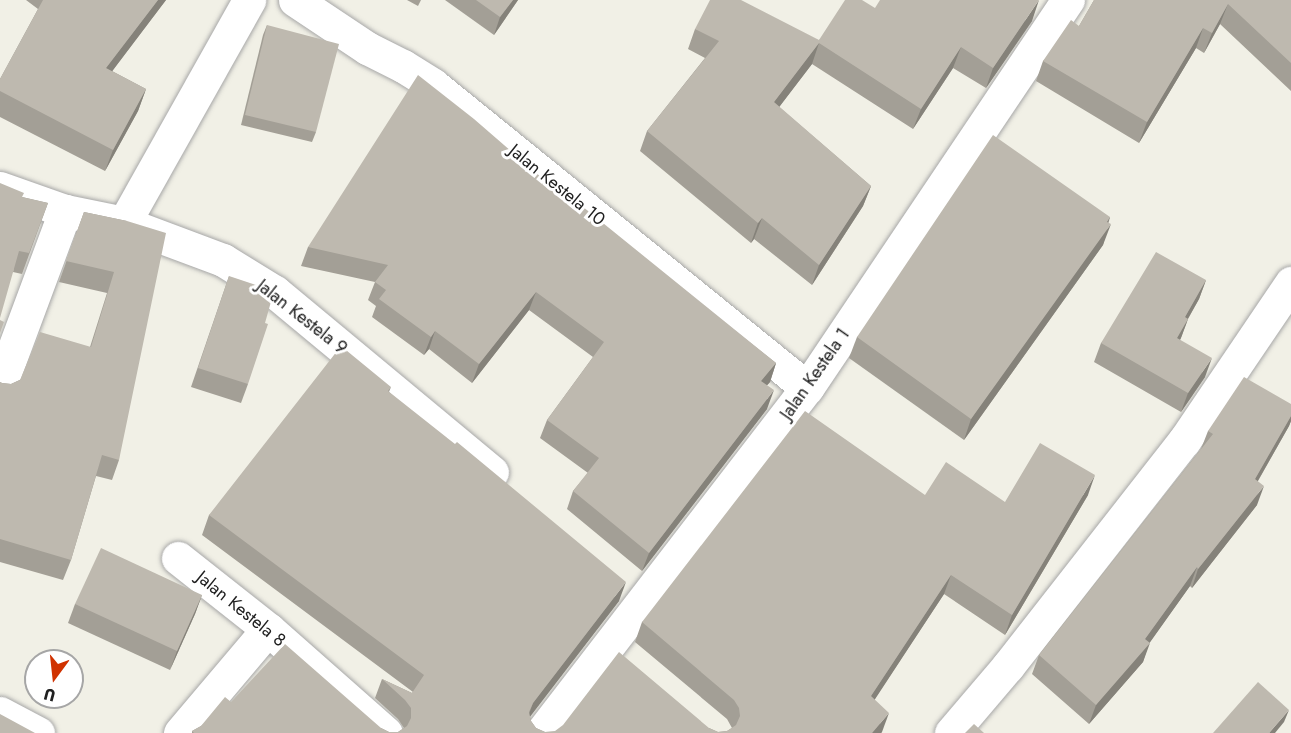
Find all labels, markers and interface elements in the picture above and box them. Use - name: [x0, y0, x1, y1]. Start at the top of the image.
- street label: Jalan Kestela 10: [505, 140, 609, 230]
- street label: Jalan Kestela 9: [252, 275, 352, 359]
- street label: Jalan Kestela 1: [776, 324, 854, 424]
- street label: Jalan Kestela 8: [192, 566, 290, 652]
- north arrow: [24, 649, 84, 709]
- text: U: [41, 682, 58, 707]

